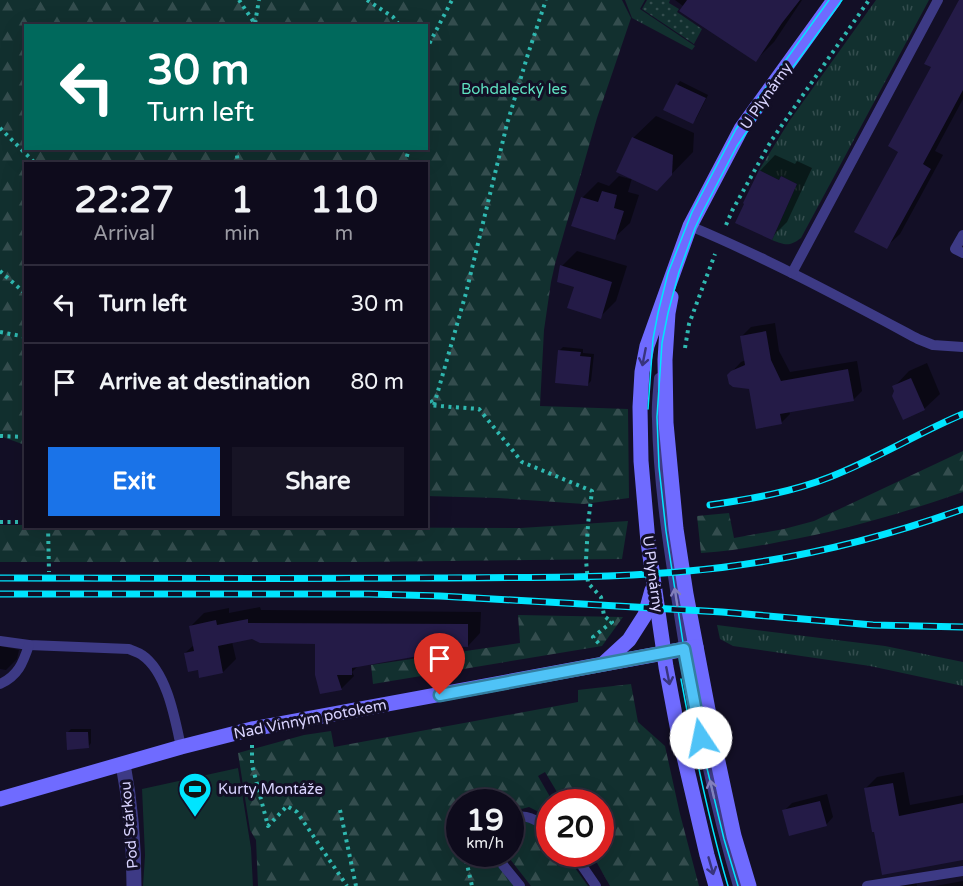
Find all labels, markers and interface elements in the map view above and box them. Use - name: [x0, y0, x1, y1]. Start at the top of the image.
- text: 30 m: [147, 45, 249, 96]
- icon: left: [48, 48, 126, 126]
- street label: U Plynárny: [736, 59, 796, 133]
- park label: Bohdalecký les: [461, 80, 567, 98]
- text: Turn left: [147, 96, 254, 129]
- text: 22:27: [74, 179, 174, 222]
- text: 1: [231, 179, 253, 222]
- text: 110: [310, 179, 378, 222]
- text: Arrival: [93, 222, 155, 246]
- text: min: [224, 222, 260, 246]
- text: m: [335, 222, 353, 246]
- icon: left: [48, 288, 81, 321]
- text: Turn left: [99, 291, 187, 317]
- text: 30 m: [350, 291, 404, 317]
- one-way arrow: [638, 347, 649, 367]
- icon: arrive: [48, 366, 81, 399]
- text: Arrive at destination: [99, 369, 310, 395]
- text: 80 m: [350, 369, 404, 395]
- button: Exit: [48, 447, 220, 516]
- button: Share: [232, 447, 404, 516]
- street label: U Plynárny: [639, 534, 667, 614]
- one-way arrow: [670, 588, 681, 608]
- pin: [414, 633, 465, 695]
- icon: arrive: [423, 642, 456, 675]
- one-way arrow: [663, 666, 674, 686]
- street label: Nad Vinným potokem: [232, 695, 388, 743]
- position arrow: [669, 706, 733, 770]
- sports icon: Kurty Montáže: [177, 771, 213, 818]
- place label: Kurty Montáže: [218, 780, 323, 798]
- one-way arrow: [706, 780, 717, 799]
- street label: Pod Stárkou: [116, 781, 142, 869]
- speed limit sign: 20: [536, 789, 614, 867]
- text: 19: [466, 802, 504, 839]
- text: km/h: [466, 834, 504, 852]
- one-way arrow: [706, 857, 717, 876]

